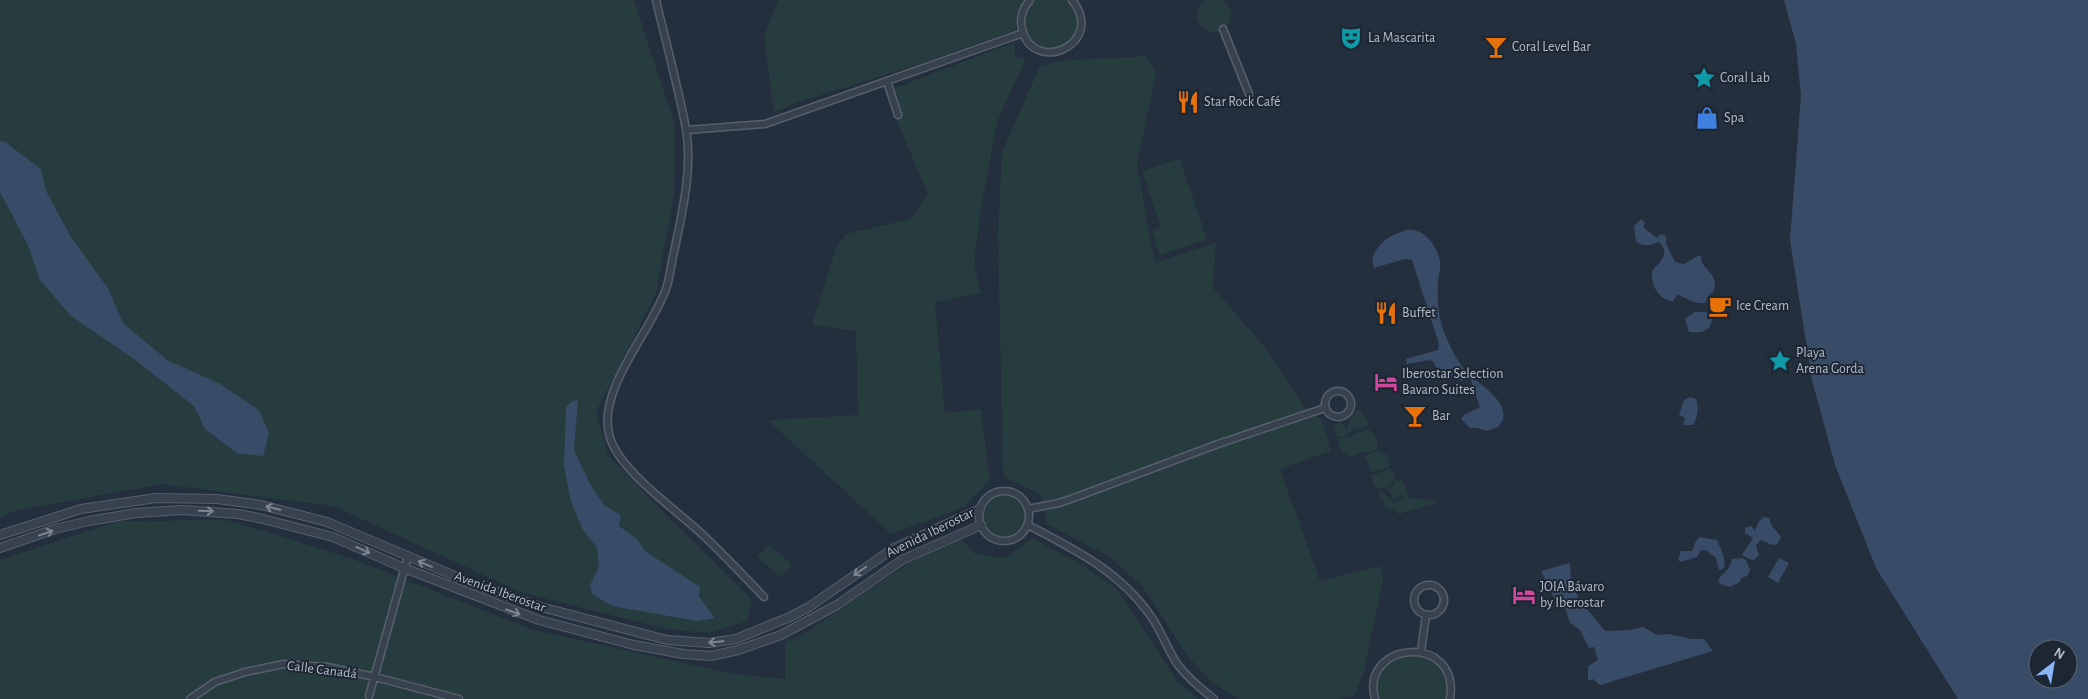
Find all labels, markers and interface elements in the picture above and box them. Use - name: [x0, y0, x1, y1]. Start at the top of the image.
- theatre icon: La Mascarita: [1338, 25, 1364, 51]
- place label: La Mascarita: [1368, 31, 1436, 45]
- bar icon: Coral Level Bar: [1483, 34, 1509, 60]
- place label: Coral Level Bar: [1512, 40, 1591, 54]
- place icon: Coral Lab: [1691, 65, 1717, 91]
- place label: Coral Lab: [1720, 71, 1770, 85]
- restaurant icon: Star Rock Café: [1175, 89, 1201, 115]
- place label: Star Rock Café: [1204, 95, 1281, 109]
- shop icon: Spa: [1694, 105, 1720, 131]
- place label: Spa: [1724, 111, 1745, 125]
- cafe icon: Ice Cream: [1707, 293, 1733, 319]
- place label: Ice Cream: [1736, 299, 1789, 313]
- restaurant icon: Buffet: [1373, 300, 1399, 326]
- place label: Buffet: [1402, 306, 1436, 320]
- place label: Playa Arena Gorda: [1796, 346, 1865, 376]
- place icon: Playa Arena Gorda: [1767, 348, 1793, 374]
- place label: Iberostar Selection Bavaro Suites: [1402, 367, 1503, 397]
- hotel icon: Iberostar Selection Bavaro Suites: [1373, 369, 1399, 395]
- bar icon: Bar: [1402, 403, 1428, 429]
- place label: Bar: [1432, 409, 1451, 423]
- one-way arrow: [266, 503, 282, 512]
- street label: Avenida Iberostar: [884, 505, 977, 560]
- one-way arrow: [198, 506, 214, 516]
- one-way arrow: [38, 527, 54, 537]
- one-way arrow: [355, 546, 370, 555]
- one-way arrow: [418, 558, 433, 567]
- one-way arrow: [853, 566, 867, 576]
- street label: Avenida Iberostar: [453, 569, 548, 615]
- place label: JOIA Bávaro by Iberostar: [1540, 580, 1605, 610]
- hotel icon: JOIA Bávaro by Iberostar: [1511, 582, 1537, 608]
- one-way arrow: [505, 608, 521, 617]
- one-way arrow: [708, 637, 724, 647]
- north arrow: [2028, 639, 2078, 689]
- text: N: [2051, 645, 2067, 662]
- street label: Calle Canadá: [286, 659, 358, 681]

